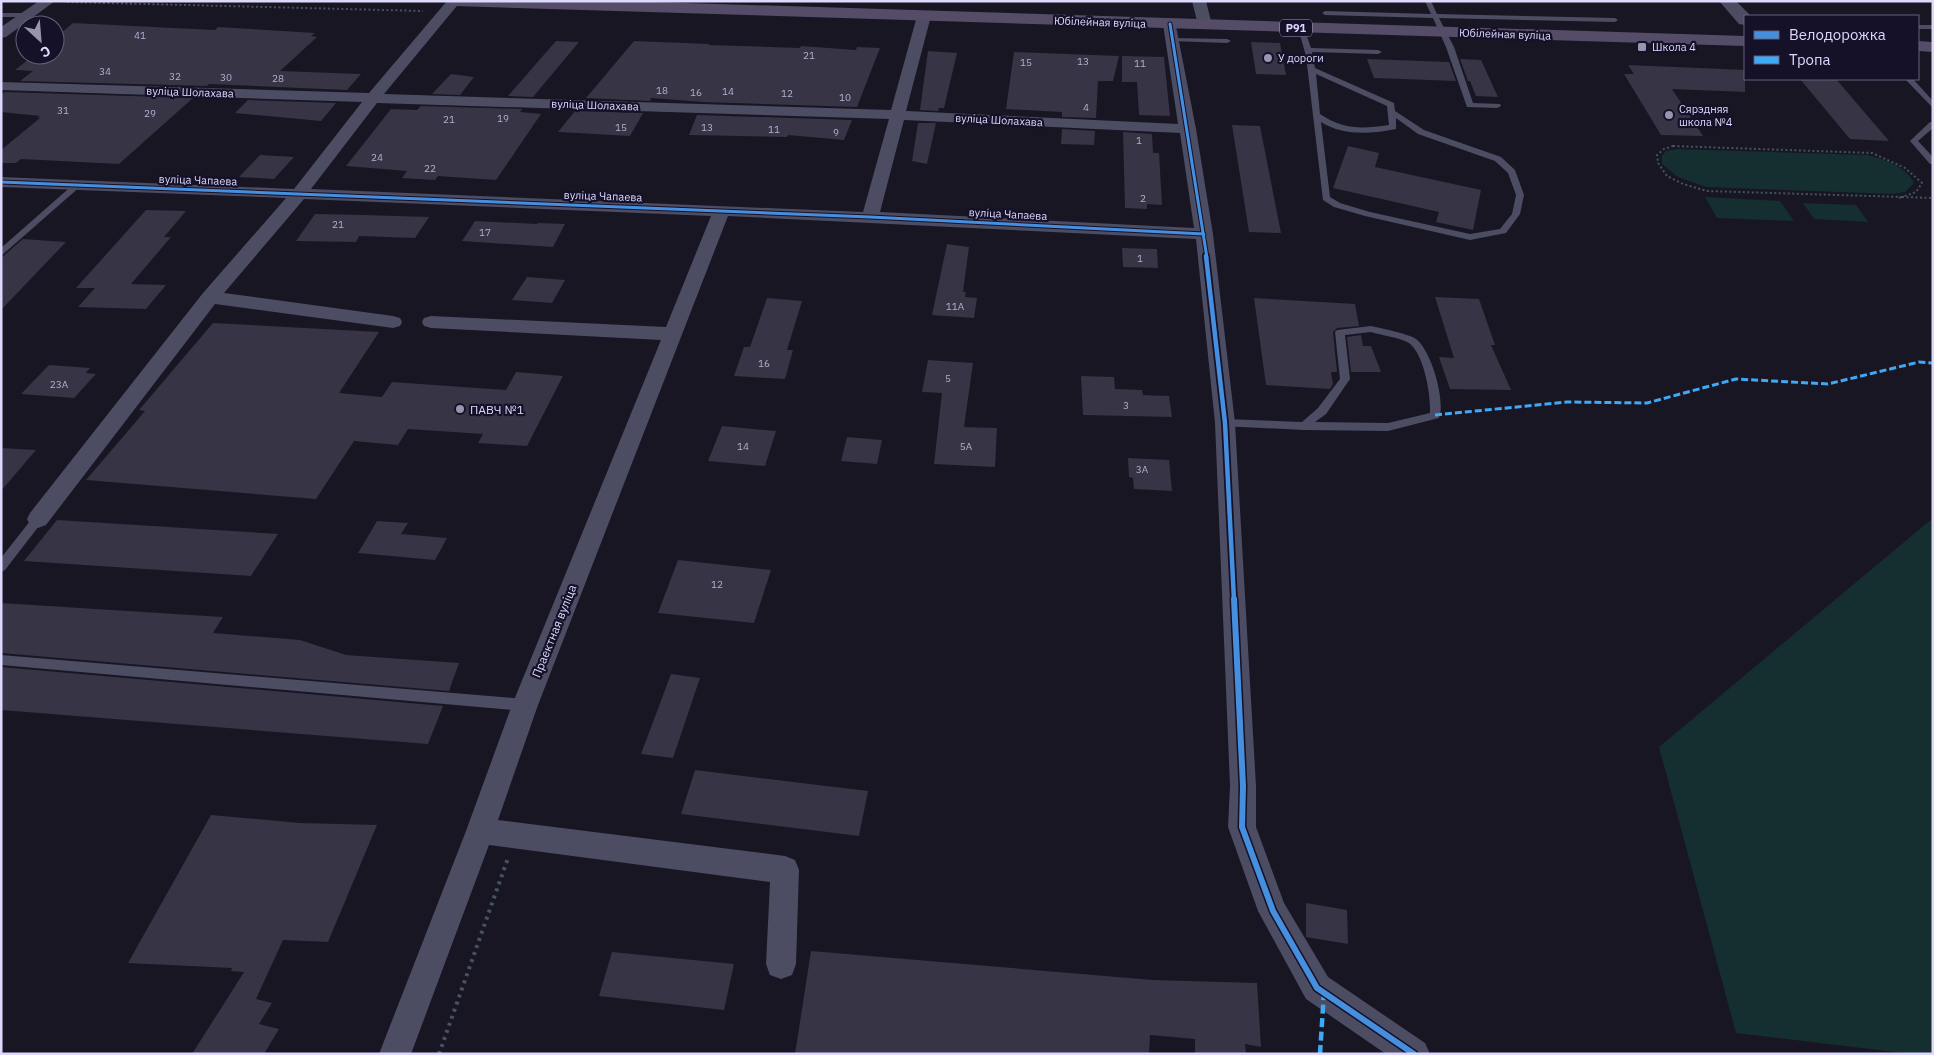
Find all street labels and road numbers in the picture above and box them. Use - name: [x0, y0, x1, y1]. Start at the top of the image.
- street label: Юбілейная вуліца: [1054, 13, 1146, 31]
- road number: Р91: [1280, 19, 1312, 36]
- street label: Юбілейная вуліца: [1459, 25, 1551, 43]
- street label: вуліца Шолахава: [146, 83, 234, 101]
- street label: вуліца Шолахава: [551, 96, 639, 114]
- street label: вуліца Шолахава: [955, 111, 1043, 129]
- street label: вуліца Чапаева: [159, 172, 238, 188]
- street label: вуліца Чапаева: [564, 188, 643, 204]
- street label: вуліца Чапаева: [968, 205, 1048, 223]
- street label: Праектная вуліца: [528, 582, 580, 680]

